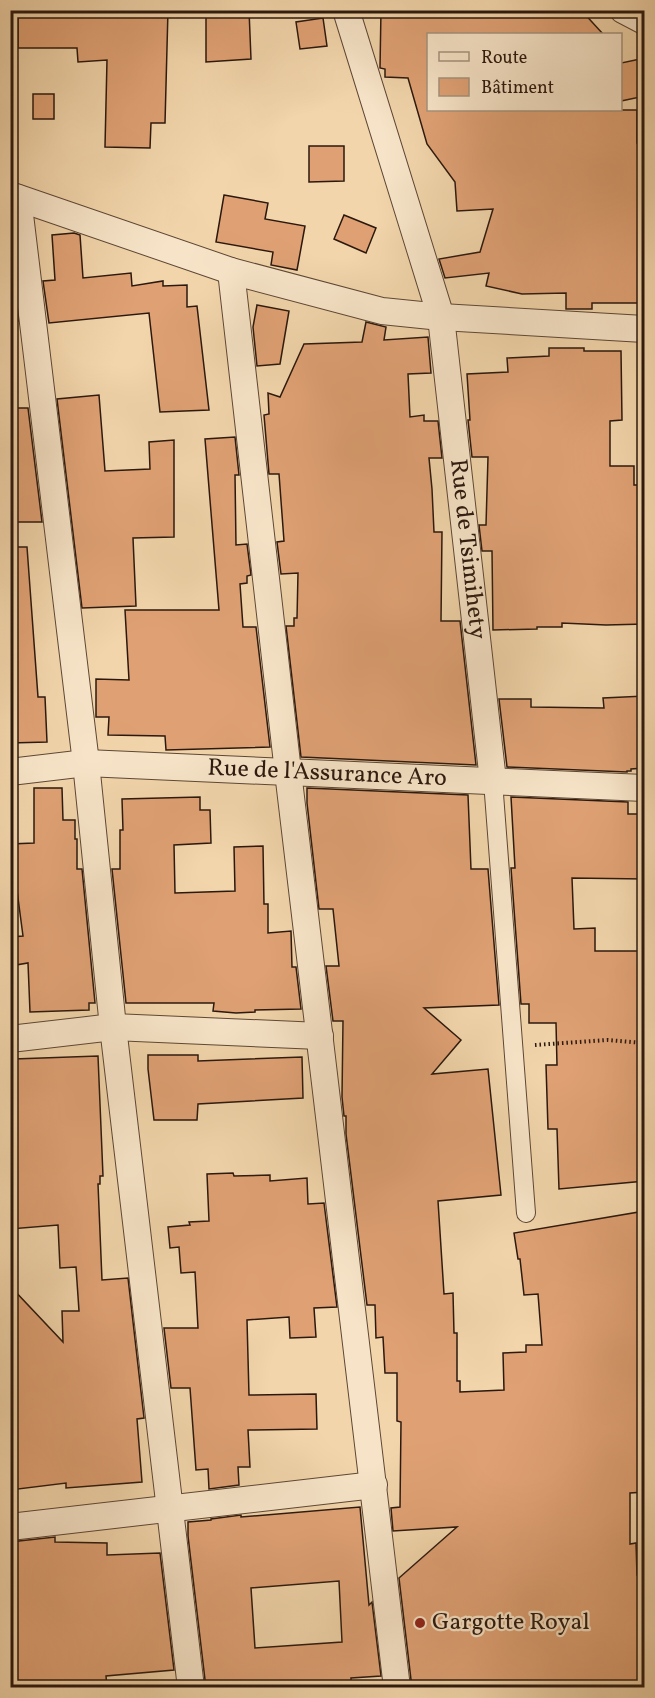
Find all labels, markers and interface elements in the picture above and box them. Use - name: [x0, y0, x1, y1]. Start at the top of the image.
- legend: [427, 33, 622, 111]
- text: Route: [481, 46, 527, 71]
- text: Bâtiment: [481, 76, 554, 101]
- street label: Rue de Tsimihety: [440, 457, 494, 641]
- street label: Rue de l'Assurance Aro: [207, 751, 448, 796]
- place label: Gargotte Royal: [432, 1606, 590, 1640]
- marker: Gargotte Royal: [413, 1616, 427, 1630]

